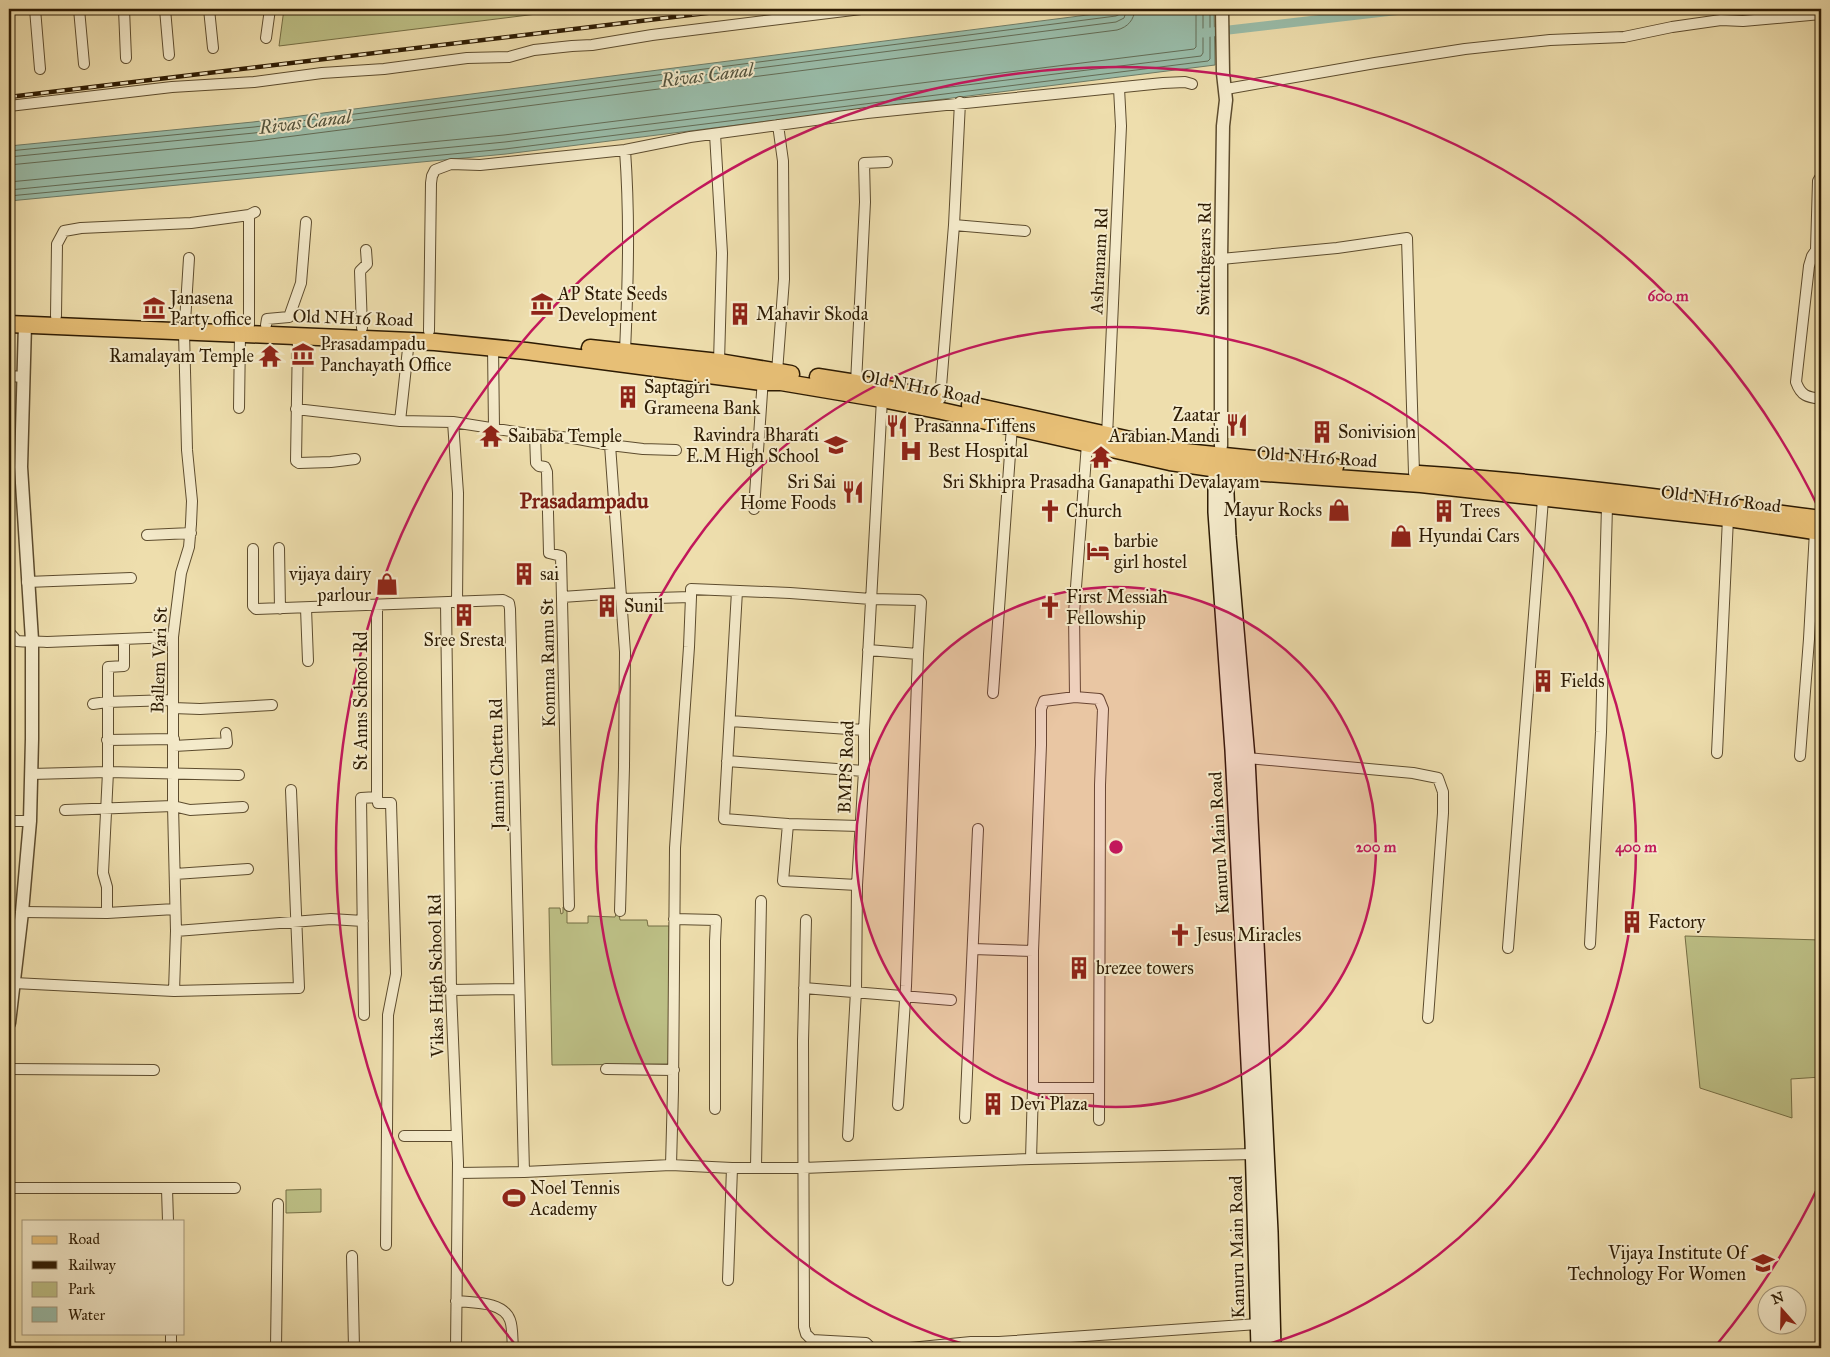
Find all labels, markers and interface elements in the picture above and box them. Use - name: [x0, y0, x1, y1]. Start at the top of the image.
- water label: Rivas Canal: [659, 58, 756, 92]
- water label: Rivas Canal: [257, 105, 354, 139]
- street label: Switchgears Rd: [1192, 202, 1217, 316]
- street label: Ashramam Rd: [1085, 207, 1113, 316]
- place label: AP State Seeds Development: [557, 283, 667, 326]
- place label: Janasena Party office: [168, 287, 252, 330]
- text: 600 m: [1648, 287, 1689, 305]
- museum icon: AP State Seeds Development: [529, 291, 555, 317]
- museum icon: Janasena Party office: [141, 295, 167, 321]
- building icon: Mahavir Skoda: [727, 301, 753, 327]
- place label: Mahavir Skoda: [756, 303, 869, 325]
- street label: Old NH16 Road: [292, 305, 414, 331]
- place label: Prasadampadu Panchayath Office: [320, 333, 452, 376]
- museum icon: Prasadampadu Panchayath Office: [290, 341, 316, 367]
- temple icon: Ramalayam Temple: [257, 343, 283, 369]
- place label: Ramalayam Temple: [109, 345, 254, 367]
- street label: Old NH16 Road: [860, 365, 982, 409]
- place label: Saptagiri Grameena Bank: [644, 376, 761, 419]
- building icon: Saptagiri Grameena Bank: [615, 384, 641, 410]
- place label: Zaatar Arabian Mandi: [1108, 404, 1220, 447]
- restaurant icon: Zaatar Arabian Mandi: [1224, 412, 1250, 438]
- restaurant icon: Prasanna Tiffens: [884, 413, 910, 439]
- place label: Prasanna Tiffens: [914, 415, 1036, 437]
- building icon: Sonivision: [1309, 419, 1335, 445]
- place label: Sonivision: [1338, 421, 1416, 443]
- temple icon: Saibaba Temple: [478, 423, 504, 449]
- place label: Ravindra Bharati E.M High School: [686, 424, 819, 468]
- place label: Saibaba Temple: [508, 425, 622, 447]
- school or university icon: Ravindra Bharati E.M High School: [823, 432, 849, 458]
- hospital icon: Best Hospital: [898, 438, 924, 464]
- place label: Best Hospital: [928, 440, 1028, 462]
- street label: Old NH16 Road: [1256, 442, 1378, 472]
- temple icon: Sri Skhipra Prasadha Ganapathi Devalayam: [1088, 444, 1114, 470]
- place label: Sri Sai Home Foods: [740, 471, 836, 514]
- place label: Sri Skhipra Prasadha Ganapathi Devalayam: [942, 471, 1260, 493]
- restaurant icon: Sri Sai Home Foods: [840, 479, 866, 505]
- street label: Old NH16 Road: [1660, 481, 1782, 517]
- district label: Prasadampadu: [519, 487, 649, 514]
- shop icon: Mayur Rocks: [1326, 497, 1352, 523]
- church icon: Church: [1037, 498, 1063, 524]
- building icon: Trees: [1431, 498, 1457, 524]
- place label: Mayur Rocks: [1223, 499, 1322, 521]
- place label: Church: [1066, 500, 1122, 522]
- place label: Trees: [1460, 500, 1500, 522]
- shop icon: Hyundai Cars: [1388, 523, 1414, 549]
- place label: Hyundai Cars: [1418, 525, 1520, 547]
- place label: barbie girl hostel: [1114, 530, 1187, 574]
- hotel icon: barbie girl hostel: [1085, 538, 1111, 564]
- building icon: sai: [511, 561, 537, 587]
- place label: vijaya dairy parlour: [288, 563, 372, 606]
- place label: sai: [540, 563, 559, 585]
- shop icon: vijaya dairy parlour: [374, 571, 400, 597]
- place label: First Messiah Fellowship: [1066, 586, 1168, 629]
- building icon: Sunil: [594, 593, 620, 619]
- church icon: First Messiah Fellowship: [1037, 594, 1063, 620]
- place label: Sunil: [624, 595, 664, 617]
- street label: Komma Ramu St: [536, 598, 560, 728]
- building icon: Sree Sresta: [451, 602, 477, 628]
- street label: Ballem Vari St: [146, 606, 172, 714]
- place label: Sree Sresta: [424, 629, 505, 651]
- street label: St Anns School Rd: [350, 631, 372, 771]
- building icon: Fields: [1530, 668, 1556, 694]
- place label: Fields: [1560, 670, 1605, 692]
- street label: Jammi Chettu Rd: [485, 698, 510, 832]
- street label: BMPS Road: [833, 720, 859, 814]
- street label: Kanuru Main Road: [1204, 771, 1234, 915]
- centre of rings: [1107, 838, 1125, 856]
- text: 200 m: [1356, 838, 1397, 856]
- text: 400 m: [1615, 838, 1657, 857]
- street label: Vikas High School Rd: [424, 894, 449, 1059]
- building icon: Factory: [1619, 909, 1645, 935]
- place label: Factory: [1648, 911, 1706, 933]
- church icon: Jesus Miracles: [1167, 922, 1193, 948]
- place label: Jesus Miracles: [1194, 924, 1301, 947]
- building icon: brezee towers: [1066, 955, 1092, 981]
- place label: brezee towers: [1096, 957, 1194, 979]
- building icon: Devi Plaza: [980, 1091, 1006, 1117]
- place label: Devi Plaza: [1010, 1093, 1088, 1115]
- street label: Kanuru Main Road: [1225, 1175, 1249, 1319]
- place label: Noel Tennis Academy: [529, 1177, 620, 1220]
- sports icon: Noel Tennis Academy: [501, 1185, 527, 1211]
- legend: [22, 1220, 185, 1334]
- text: Road: [68, 1230, 100, 1248]
- place label: Vijaya Institute Of Technology For Women: [1568, 1242, 1749, 1286]
- school or university icon: Vijaya Institute Of Technology For Women: [1750, 1250, 1776, 1276]
- text: Railway: [68, 1256, 117, 1274]
- text: Park: [68, 1280, 95, 1298]
- north arrow: [1758, 1284, 1808, 1334]
- text: N: [1769, 1288, 1786, 1308]
- text: Water: [68, 1306, 105, 1324]

